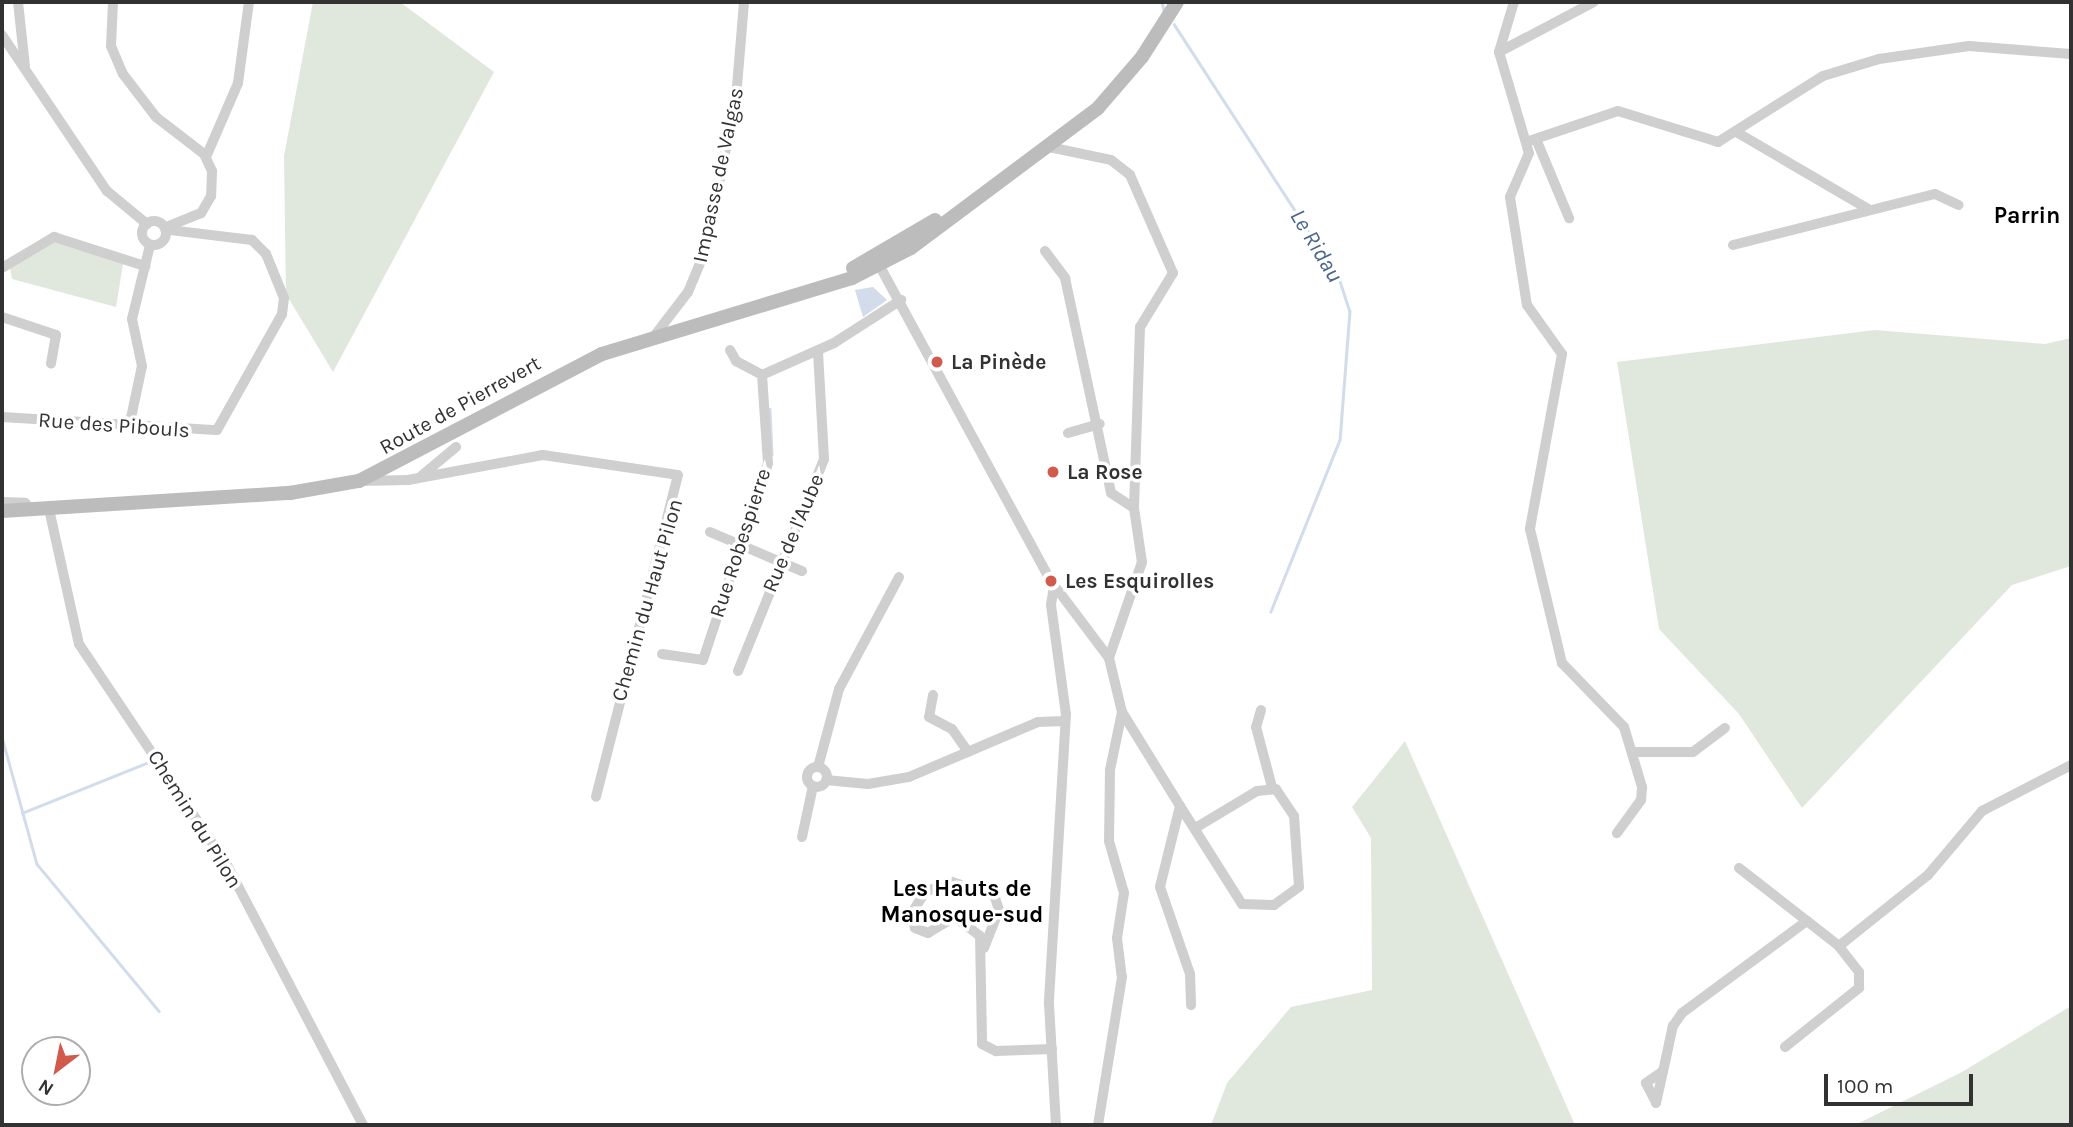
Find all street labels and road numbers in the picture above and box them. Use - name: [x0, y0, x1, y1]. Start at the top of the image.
- street label: Impasse de Valgas: [687, 85, 749, 265]
- street label: Route de Pierrevert: [375, 350, 545, 460]
- street label: Rue des Pibouls: [37, 407, 191, 443]
- street label: Rue Robespierre: [704, 465, 776, 621]
- street label: Rue de l'Aube: [757, 470, 829, 596]
- street label: Chemin du Haut Pilon: [606, 496, 688, 704]
- street label: Chemin du Pilon: [142, 745, 248, 893]

